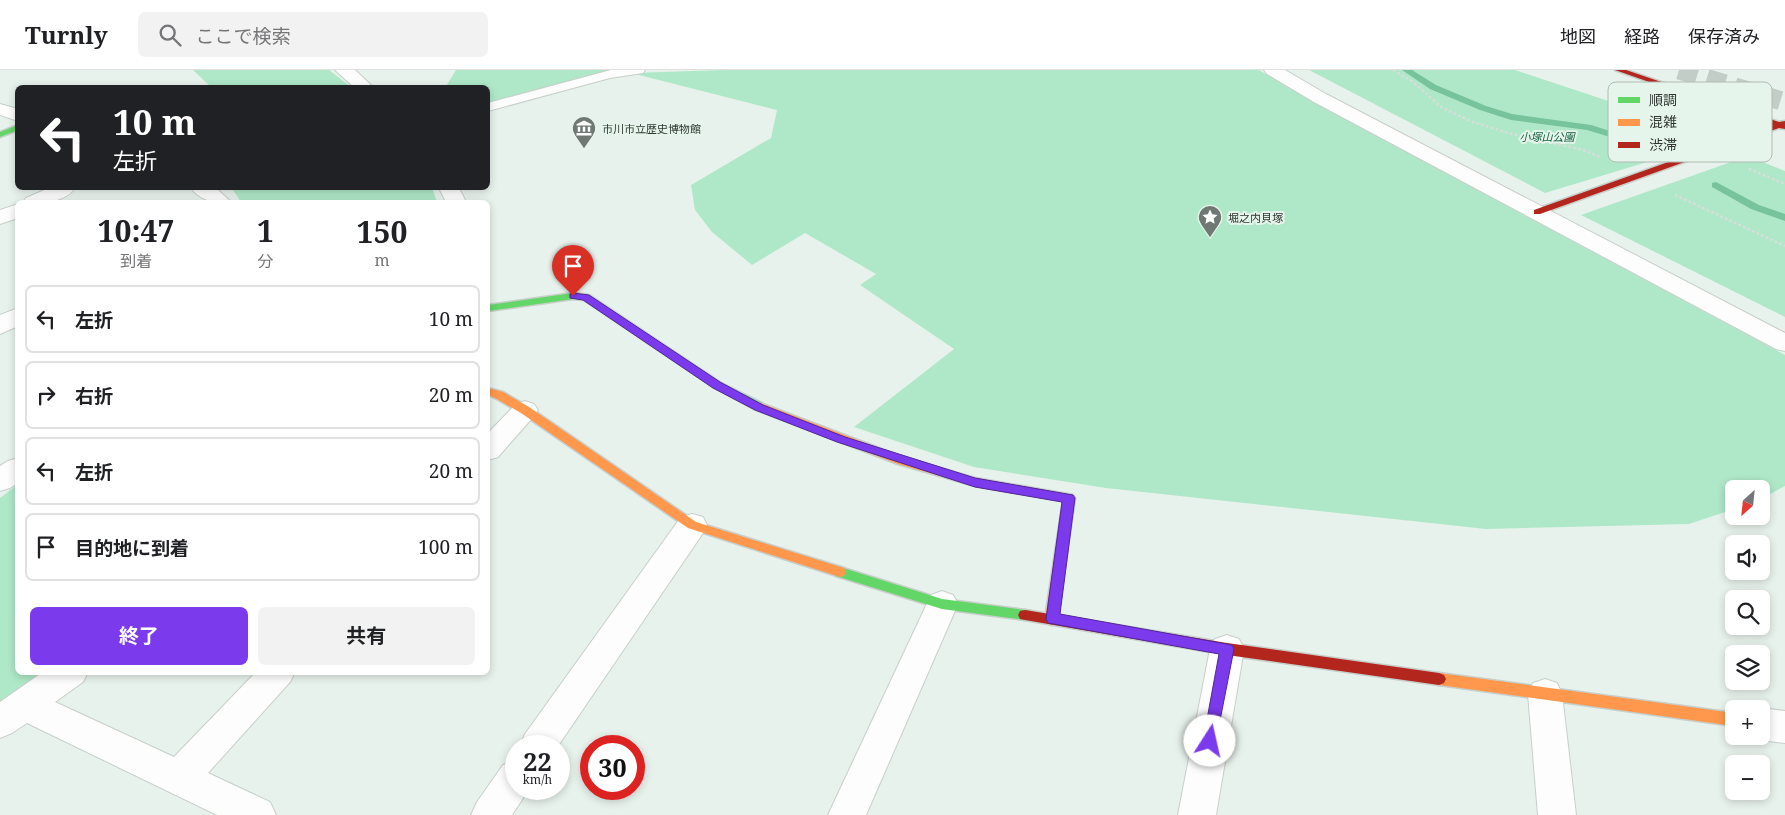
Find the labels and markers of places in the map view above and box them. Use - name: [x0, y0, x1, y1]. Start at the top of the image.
- museum icon: 市川市立歴史博物館: [571, 115, 597, 149]
- place label: 市川市立歴史博物館: [602, 121, 701, 136]
- place icon: 堀之内貝塚: [1197, 204, 1223, 238]
- place label: 堀之内貝塚: [1228, 210, 1283, 225]
- pin: [552, 245, 594, 296]

